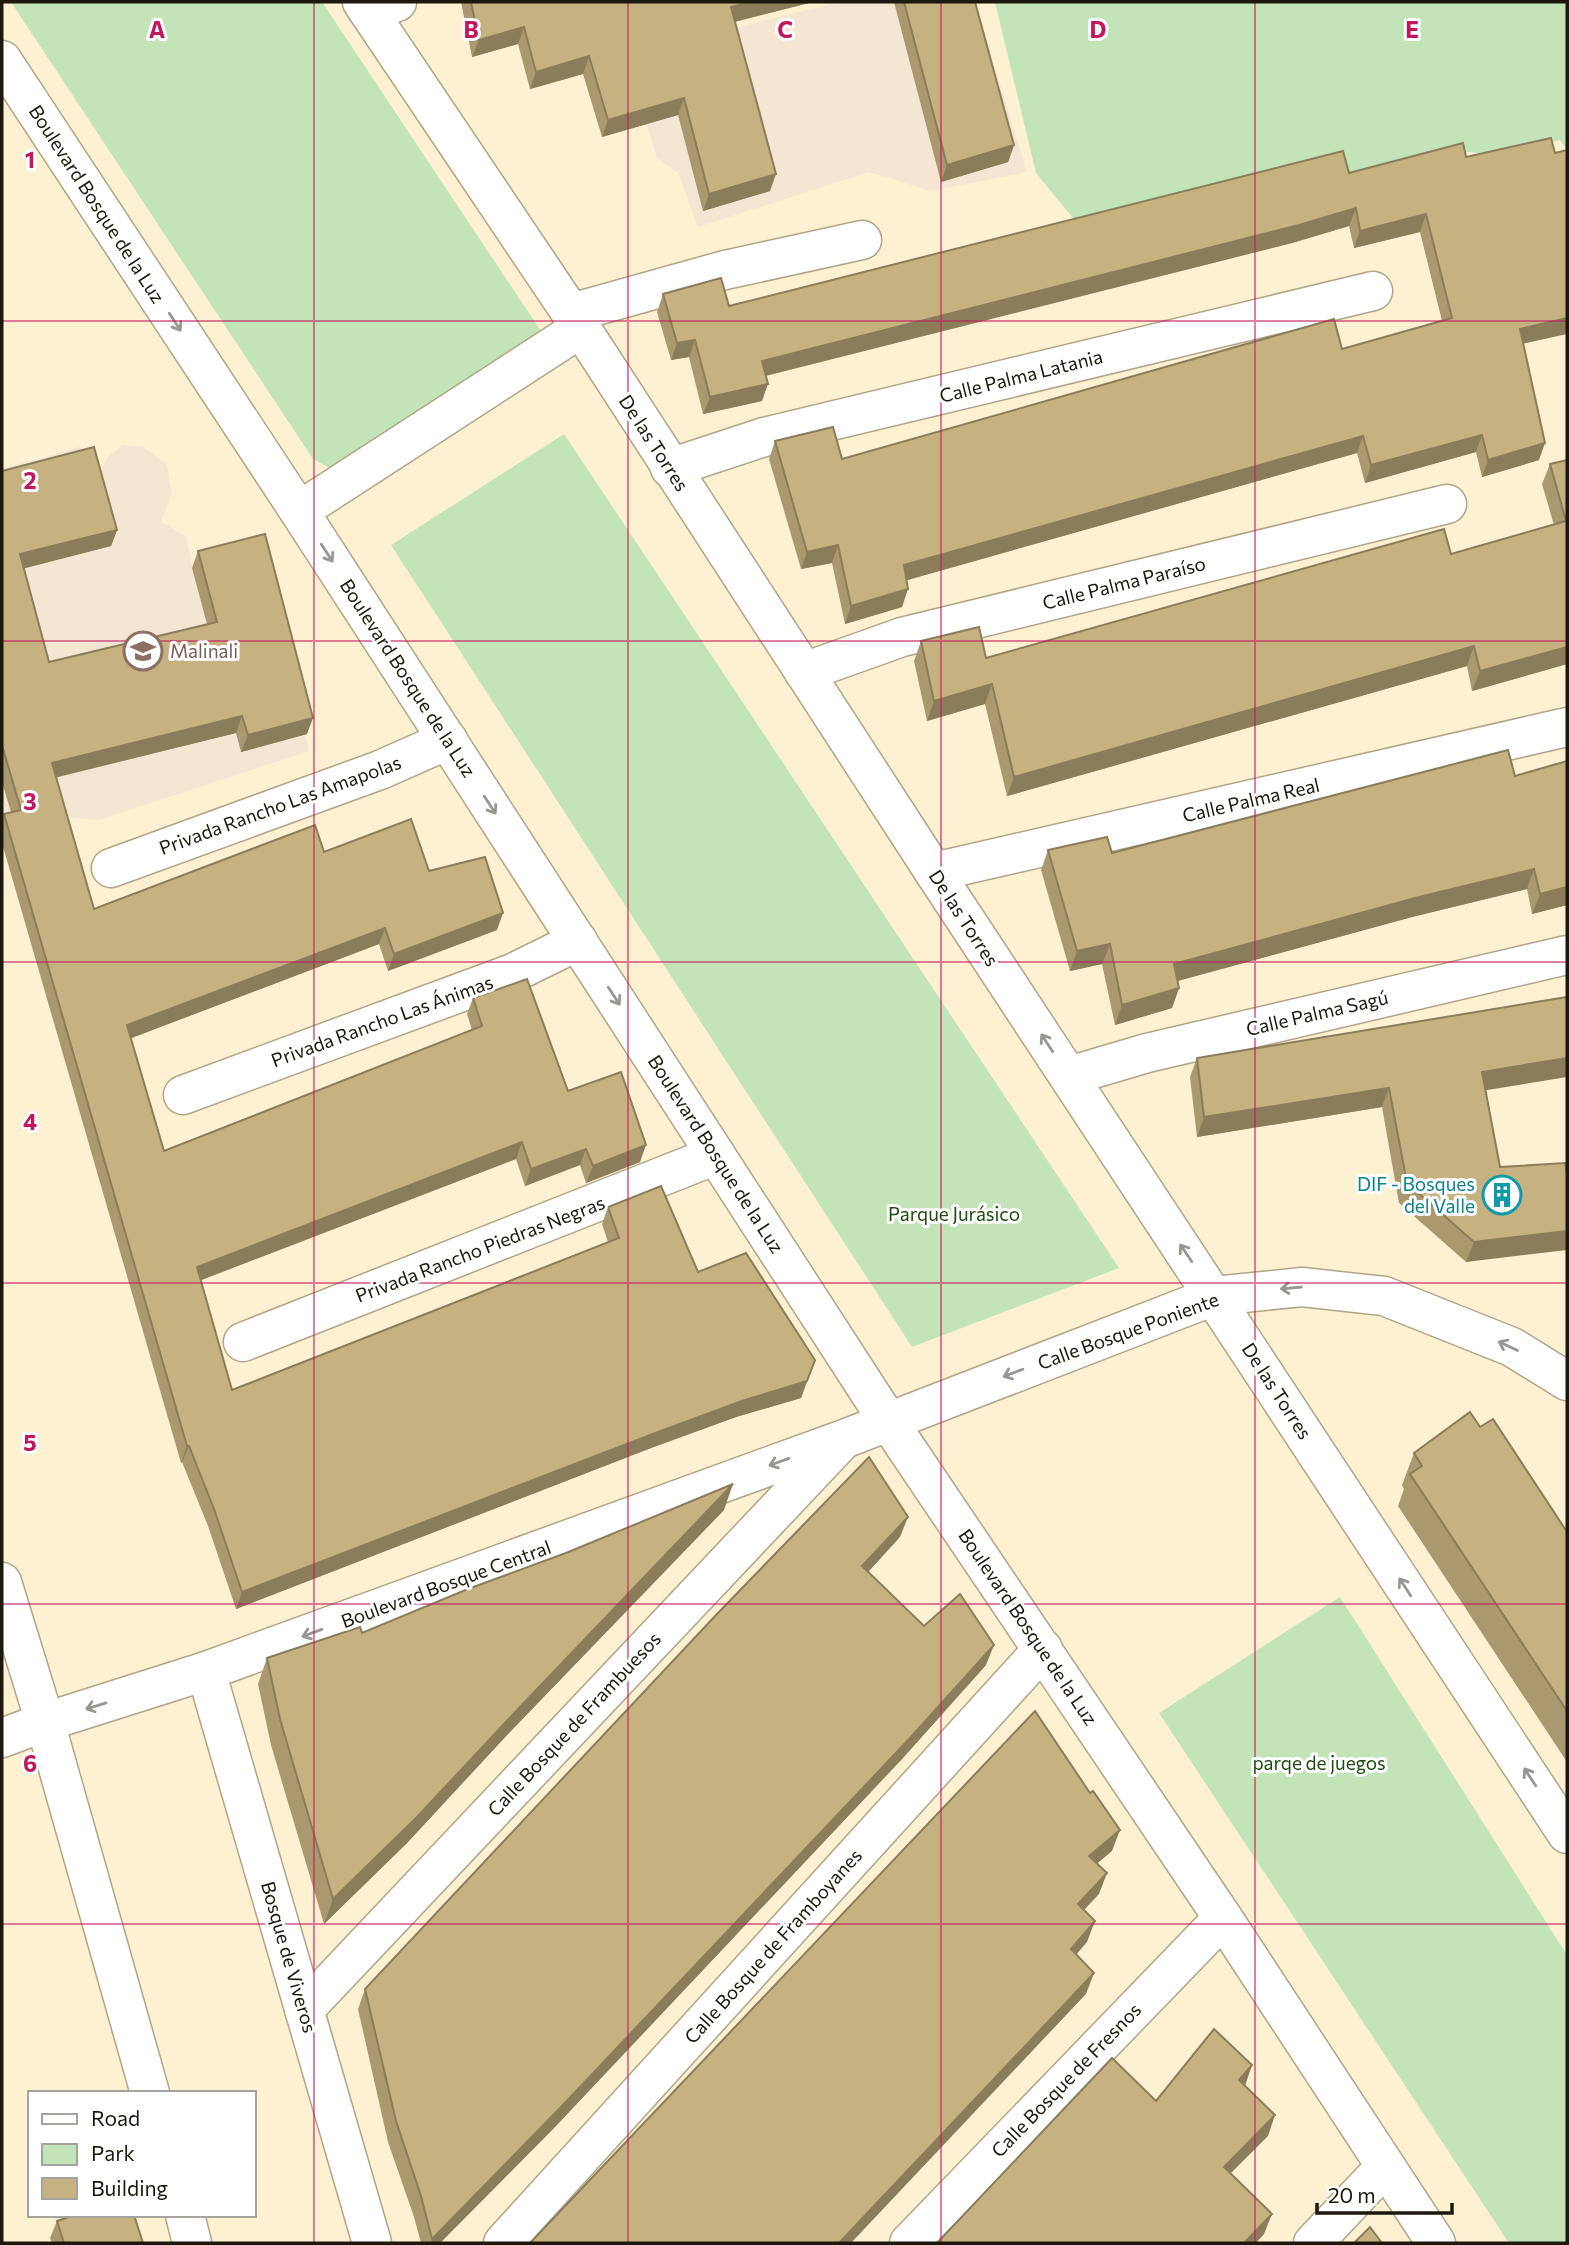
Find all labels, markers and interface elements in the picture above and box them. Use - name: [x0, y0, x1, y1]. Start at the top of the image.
- text: A: [149, 15, 166, 43]
- text: B: [463, 15, 479, 43]
- text: C: [777, 15, 793, 43]
- text: D: [1090, 15, 1107, 43]
- text: E: [1405, 15, 1419, 43]
- street label: Boulevard Bosque de la Luz: [25, 100, 170, 307]
- text: 1: [25, 145, 35, 173]
- one-way arrow: [168, 311, 182, 331]
- street label: Calle Palma Latania: [937, 344, 1105, 407]
- street label: De las Torres: [615, 390, 694, 495]
- text: 2: [23, 466, 37, 494]
- one-way arrow: [320, 542, 334, 562]
- street label: Calle Palma Paraíso: [1040, 551, 1208, 614]
- street label: Boulevard Bosque de la Luz: [336, 574, 481, 781]
- school or university icon: Malinali: [122, 630, 164, 672]
- place label: Malinali: [170, 639, 238, 662]
- street label: Privada Rancho Las Amapolas: [156, 750, 404, 859]
- street label: Calle Palma Real: [1180, 773, 1322, 826]
- text: 3: [23, 787, 37, 815]
- one-way arrow: [483, 795, 497, 815]
- street label: De las Torres: [925, 865, 1004, 970]
- street label: Privada Rancho Las Ánimas: [268, 970, 496, 1071]
- street label: Calle Palma Sagú: [1244, 985, 1390, 1040]
- one-way arrow: [607, 986, 621, 1006]
- one-way arrow: [1039, 1034, 1054, 1053]
- street label: Boulevard Bosque de la Luz: [644, 1050, 789, 1257]
- text: 4: [23, 1107, 37, 1135]
- place label: DIF - Bosques del Valle: [1357, 1172, 1475, 1217]
- building icon: DIF - Bosques del Valle: [1481, 1174, 1523, 1216]
- street label: Privada Rancho Piedras Negras: [352, 1190, 608, 1307]
- park label: Parque Jurásico: [888, 1202, 1020, 1225]
- one-way arrow: [1179, 1244, 1193, 1263]
- one-way arrow: [1281, 1282, 1303, 1295]
- street label: Calle Bosque Poniente: [1034, 1287, 1222, 1374]
- street label: De las Torres: [1238, 1338, 1317, 1443]
- one-way arrow: [1498, 1339, 1519, 1353]
- one-way arrow: [1003, 1368, 1025, 1381]
- text: 5: [23, 1428, 37, 1456]
- one-way arrow: [768, 1457, 790, 1470]
- street label: Boulevard Bosque de la Luz: [954, 1524, 1103, 1729]
- street label: Boulevard Bosque Central: [338, 1535, 554, 1632]
- one-way arrow: [1398, 1577, 1412, 1597]
- one-way arrow: [301, 1627, 323, 1640]
- street label: Calle Bosque de Frambuesos: [482, 1627, 665, 1820]
- one-way arrow: [86, 1700, 108, 1713]
- text: 6: [23, 1749, 37, 1777]
- park label: parqe de juegos: [1252, 1751, 1386, 1774]
- one-way arrow: [1523, 1768, 1537, 1787]
- street label: Calle Bosque de Framboyanes: [679, 1843, 866, 2048]
- street label: Bosque de Viveros: [257, 1878, 322, 2035]
- street label: Calle Bosque de Fresnos: [986, 1998, 1145, 2162]
- legend: [28, 2091, 256, 2217]
- text: Road: [91, 2105, 140, 2130]
- text: Park: [91, 2140, 135, 2165]
- scale bar: [1317, 2172, 1452, 2216]
- text: Building: [91, 2175, 168, 2200]
- text: 20 m: [1328, 2182, 1376, 2207]

